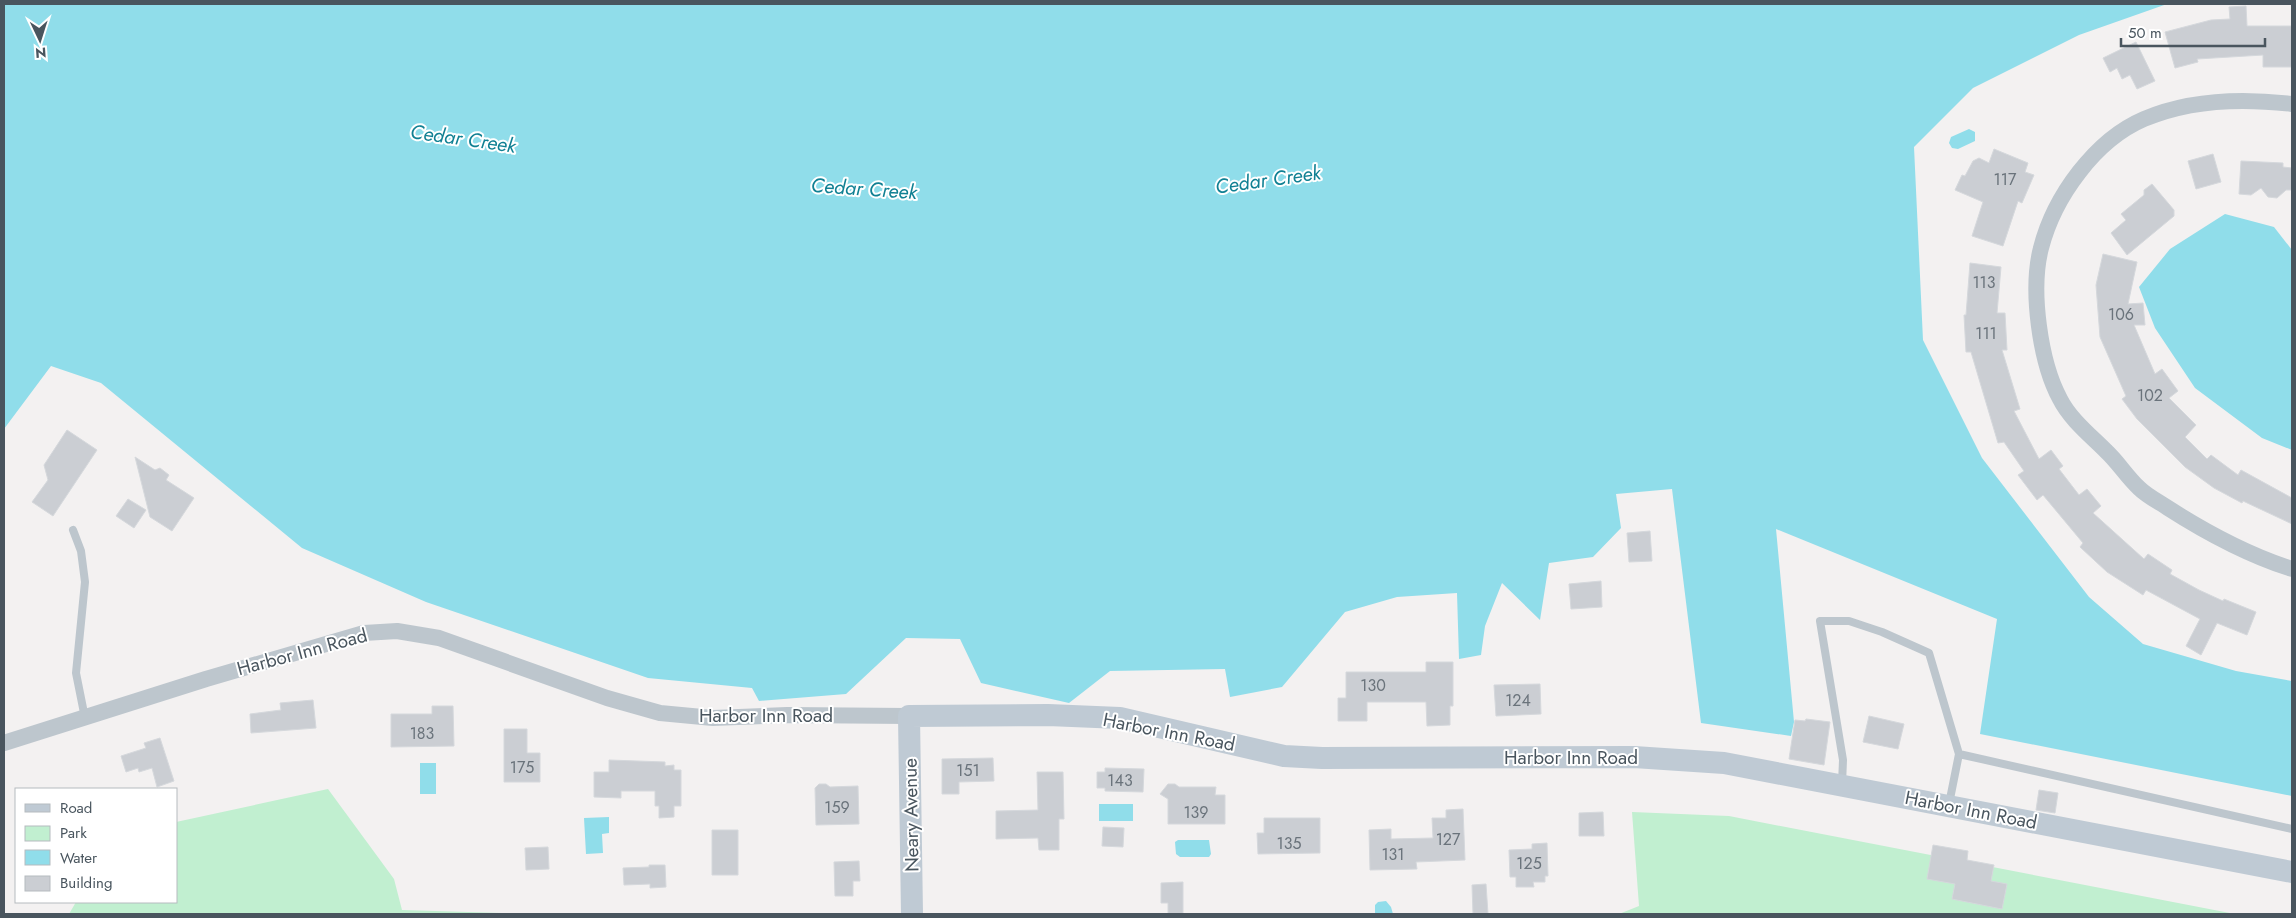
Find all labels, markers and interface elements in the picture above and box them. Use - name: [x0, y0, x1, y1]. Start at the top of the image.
- north arrow: [15, 15, 65, 65]
- scale bar: [2121, 15, 2265, 47]
- text: 50 m: [2128, 22, 2162, 44]
- text: N: [35, 43, 47, 63]
- water label: Cedar Creek: [408, 117, 519, 161]
- water label: Cedar Creek: [1213, 158, 1324, 202]
- house number: 117: [1994, 168, 2017, 191]
- water label: Cedar Creek: [810, 171, 919, 207]
- house number: 113: [1972, 271, 1996, 294]
- house number: 106: [2108, 303, 2134, 326]
- house number: 111: [1975, 322, 1997, 345]
- house number: 102: [2137, 384, 2163, 407]
- street label: Harbor Inn Road: [234, 622, 370, 682]
- house number: 130: [1360, 674, 1386, 697]
- house number: 124: [1505, 689, 1531, 712]
- street label: Harbor Inn Road: [699, 702, 833, 729]
- street label: Harbor Inn Road: [1101, 706, 1237, 758]
- house number: 183: [410, 722, 435, 745]
- street label: Harbor Inn Road: [1504, 744, 1638, 771]
- house number: 175: [510, 756, 534, 779]
- street label: Neary Avenue: [897, 758, 925, 872]
- house number: 151: [956, 759, 980, 782]
- house number: 143: [1107, 769, 1133, 792]
- street label: Harbor Inn Road: [1903, 784, 2039, 836]
- legend: [15, 788, 178, 903]
- house number: 159: [824, 796, 850, 819]
- text: Road: [60, 797, 92, 819]
- house number: 139: [1183, 801, 1209, 824]
- text: Park: [60, 822, 87, 844]
- house number: 127: [1436, 828, 1461, 851]
- house number: 135: [1277, 832, 1301, 855]
- house number: 131: [1381, 843, 1405, 866]
- text: Water: [60, 847, 98, 869]
- house number: 125: [1516, 852, 1542, 875]
- text: Building: [60, 872, 112, 894]

